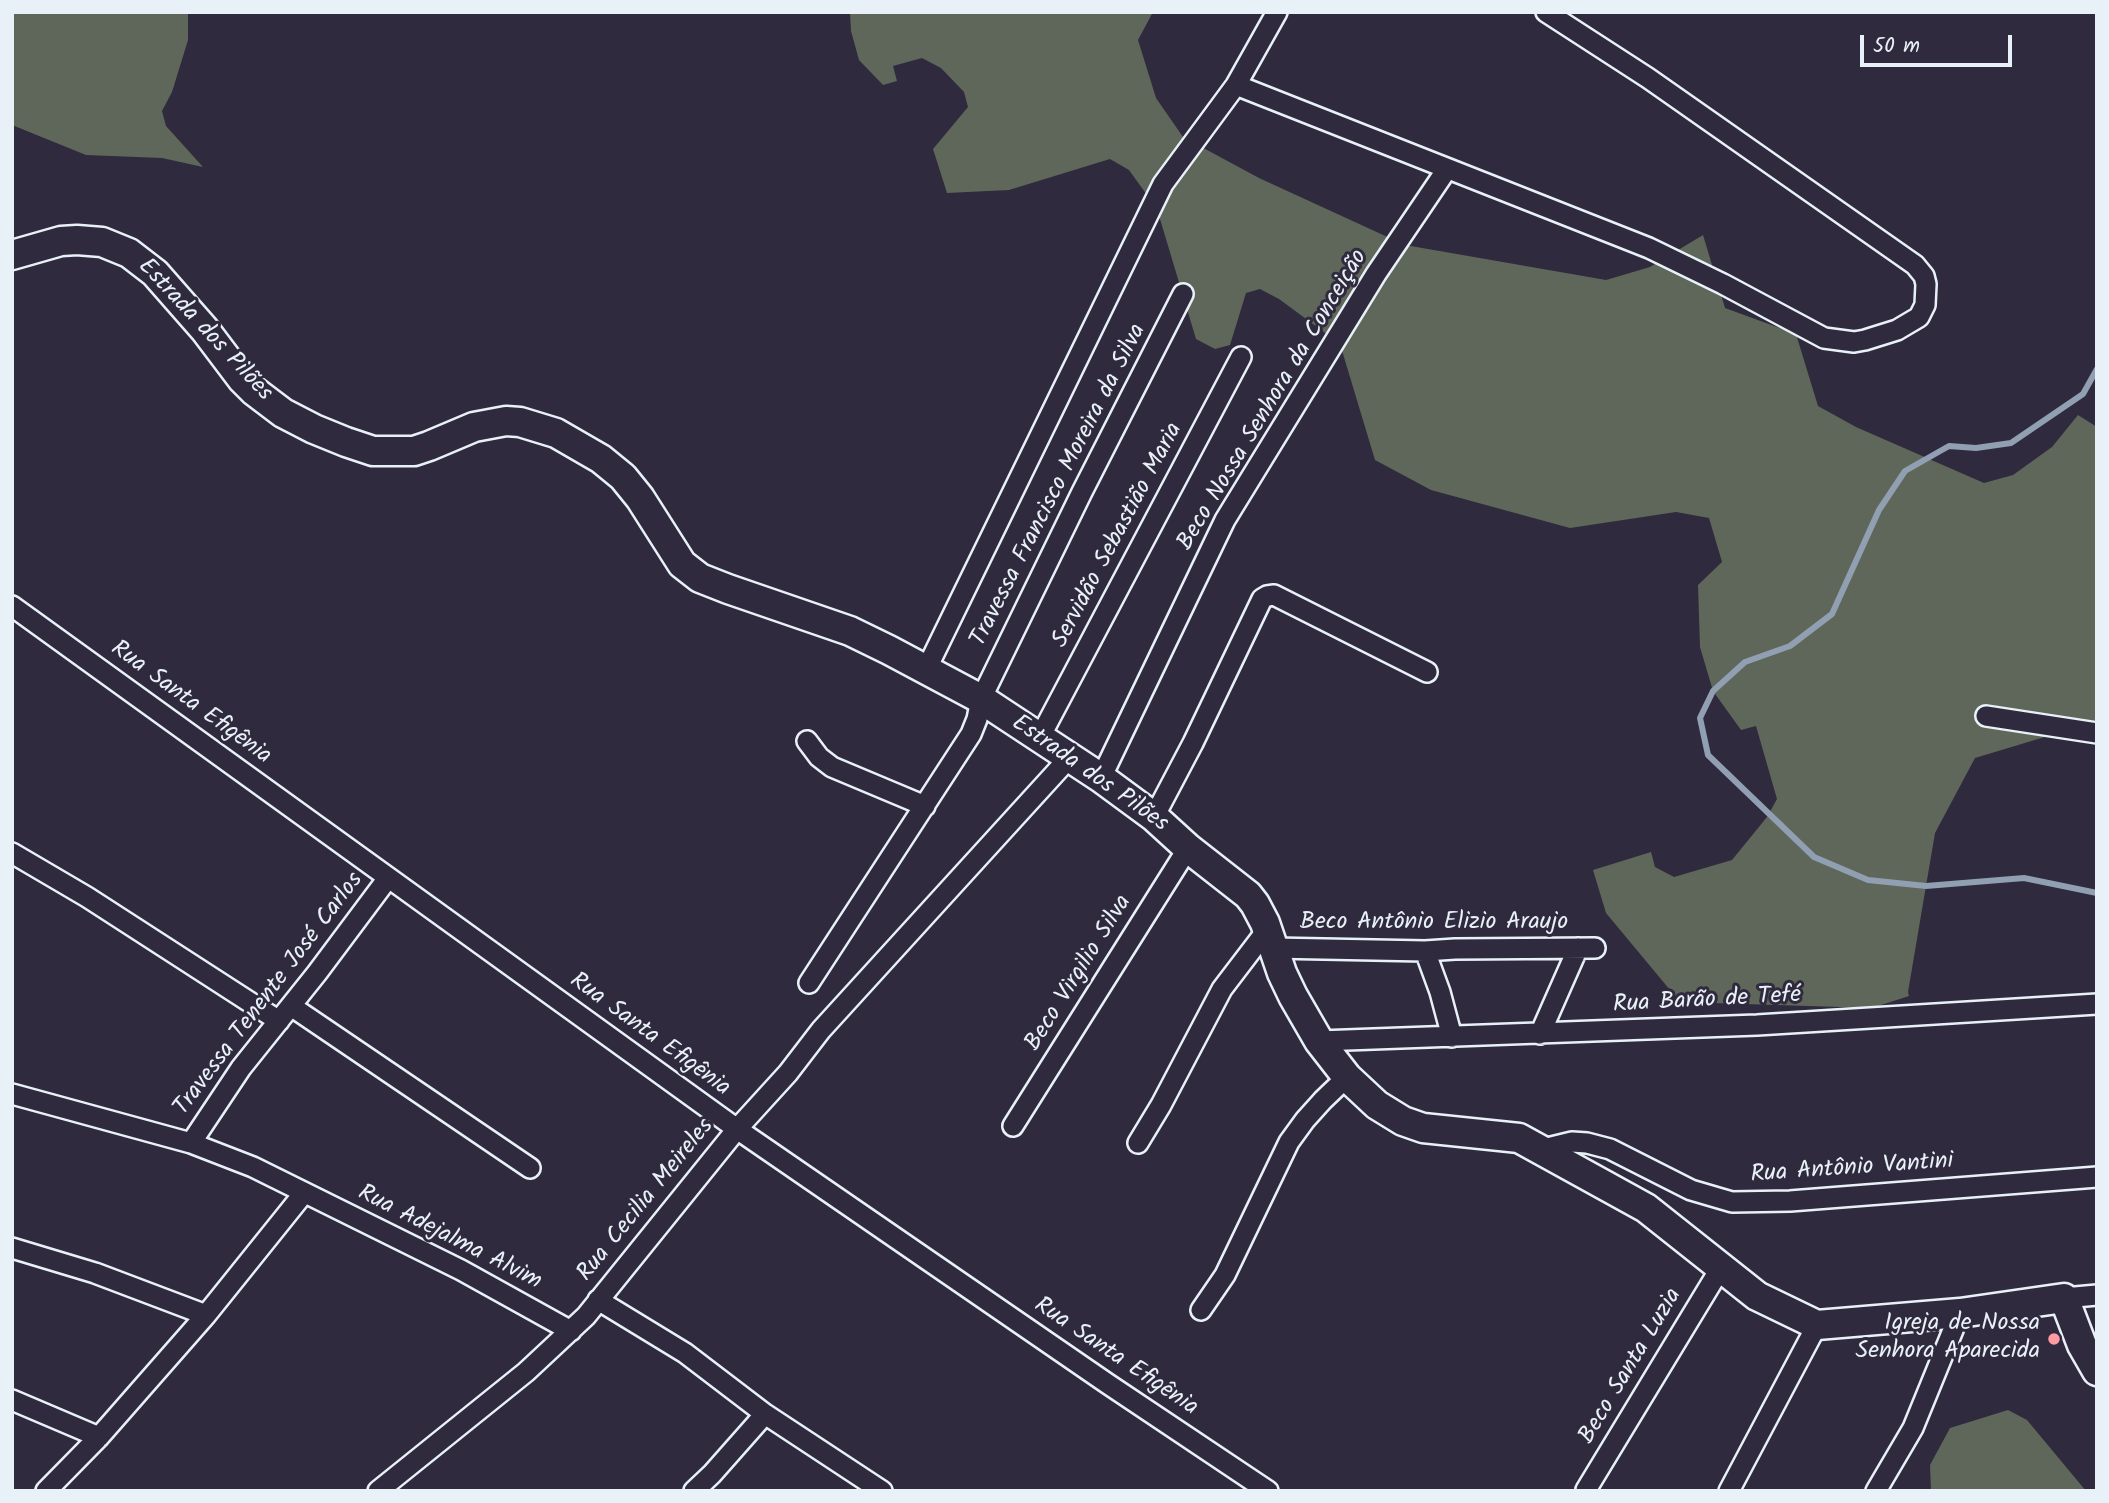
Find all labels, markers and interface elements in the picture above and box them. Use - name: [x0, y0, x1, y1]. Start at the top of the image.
- scale bar: [1864, 21, 2016, 65]
- text: 50 m: [1873, 30, 1920, 63]
- street label: Beco Nossa Senhora da Conceição: [1173, 245, 1375, 557]
- street label: Estrada dos Pilões: [130, 254, 278, 408]
- street label: Travessa Francisco Moreira da Silva: [966, 320, 1154, 652]
- street label: Servidão Sebastião Maria: [1047, 419, 1191, 653]
- street label: Rua Santa Efigênia: [104, 636, 276, 772]
- street label: Estrada dos Pilões: [1005, 710, 1173, 840]
- street label: Travessa Tenente José Carlos: [169, 868, 371, 1122]
- street label: Beco Virgilio Silva: [1020, 891, 1140, 1057]
- street label: Beco Antônio Elizio Araujo: [1300, 910, 1568, 938]
- street label: Rua Santa Efigênia: [563, 968, 735, 1104]
- street label: Rua Barão de Tefé: [1612, 983, 1802, 1021]
- street label: Rua Cecilia Meireles: [572, 1114, 722, 1288]
- street label: Rua Antônio Vantini: [1750, 1149, 1954, 1191]
- street label: Rua Adejalma Alvim: [352, 1180, 546, 1298]
- street label: Beco Santa Luzia: [1574, 1284, 1690, 1450]
- street label: Rua Santa Efigênia: [1027, 1292, 1203, 1424]
- place label: Igreja de Nossa Senhora Aparecida: [1855, 1311, 2040, 1367]
- marker: Igreja de Nossa Senhora Aparecida: [2046, 1331, 2062, 1347]

